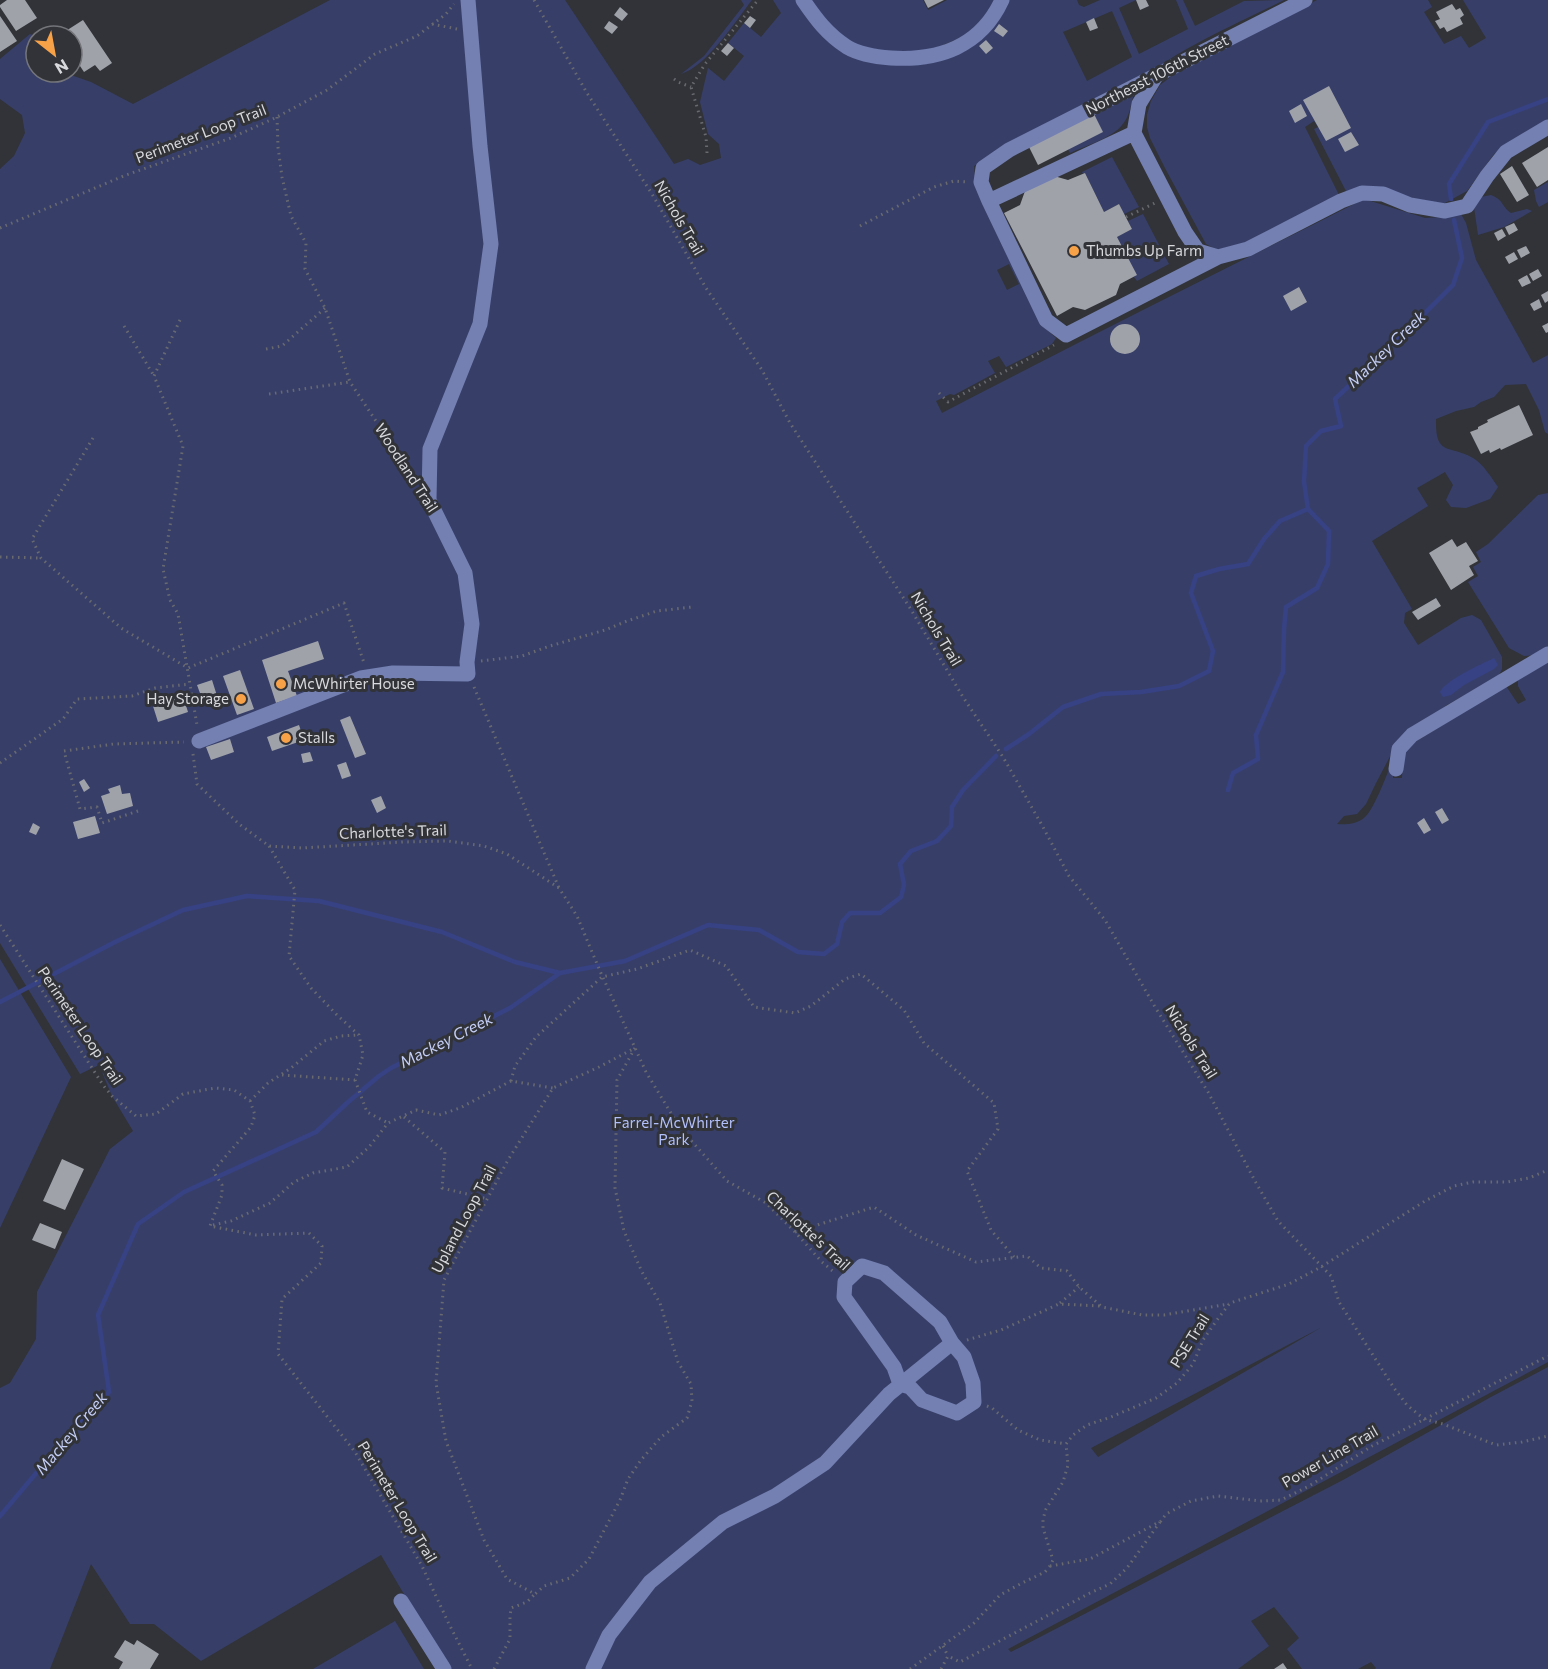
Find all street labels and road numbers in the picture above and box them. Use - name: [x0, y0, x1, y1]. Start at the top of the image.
- street label: Northeast 106th Street: [1082, 30, 1231, 118]
- street label: Perimeter Loop Trail: [133, 100, 269, 166]
- street label: Nichols Trail: [651, 177, 709, 258]
- street label: Woodland Trail: [371, 420, 442, 515]
- street label: Nichols Trail: [908, 588, 966, 669]
- street label: Charlotte's Trail: [339, 820, 447, 842]
- street label: Perimeter Loop Trail: [35, 963, 127, 1088]
- street label: Nichols Trail: [1162, 1001, 1222, 1082]
- street label: Upland Loop Trail: [427, 1162, 499, 1276]
- street label: Charlotte's Trail: [763, 1187, 854, 1274]
- street label: PSE Trail: [1166, 1310, 1213, 1371]
- street label: Power Line Trail: [1278, 1421, 1381, 1491]
- street label: Perimeter Loop Trail: [354, 1437, 441, 1566]

